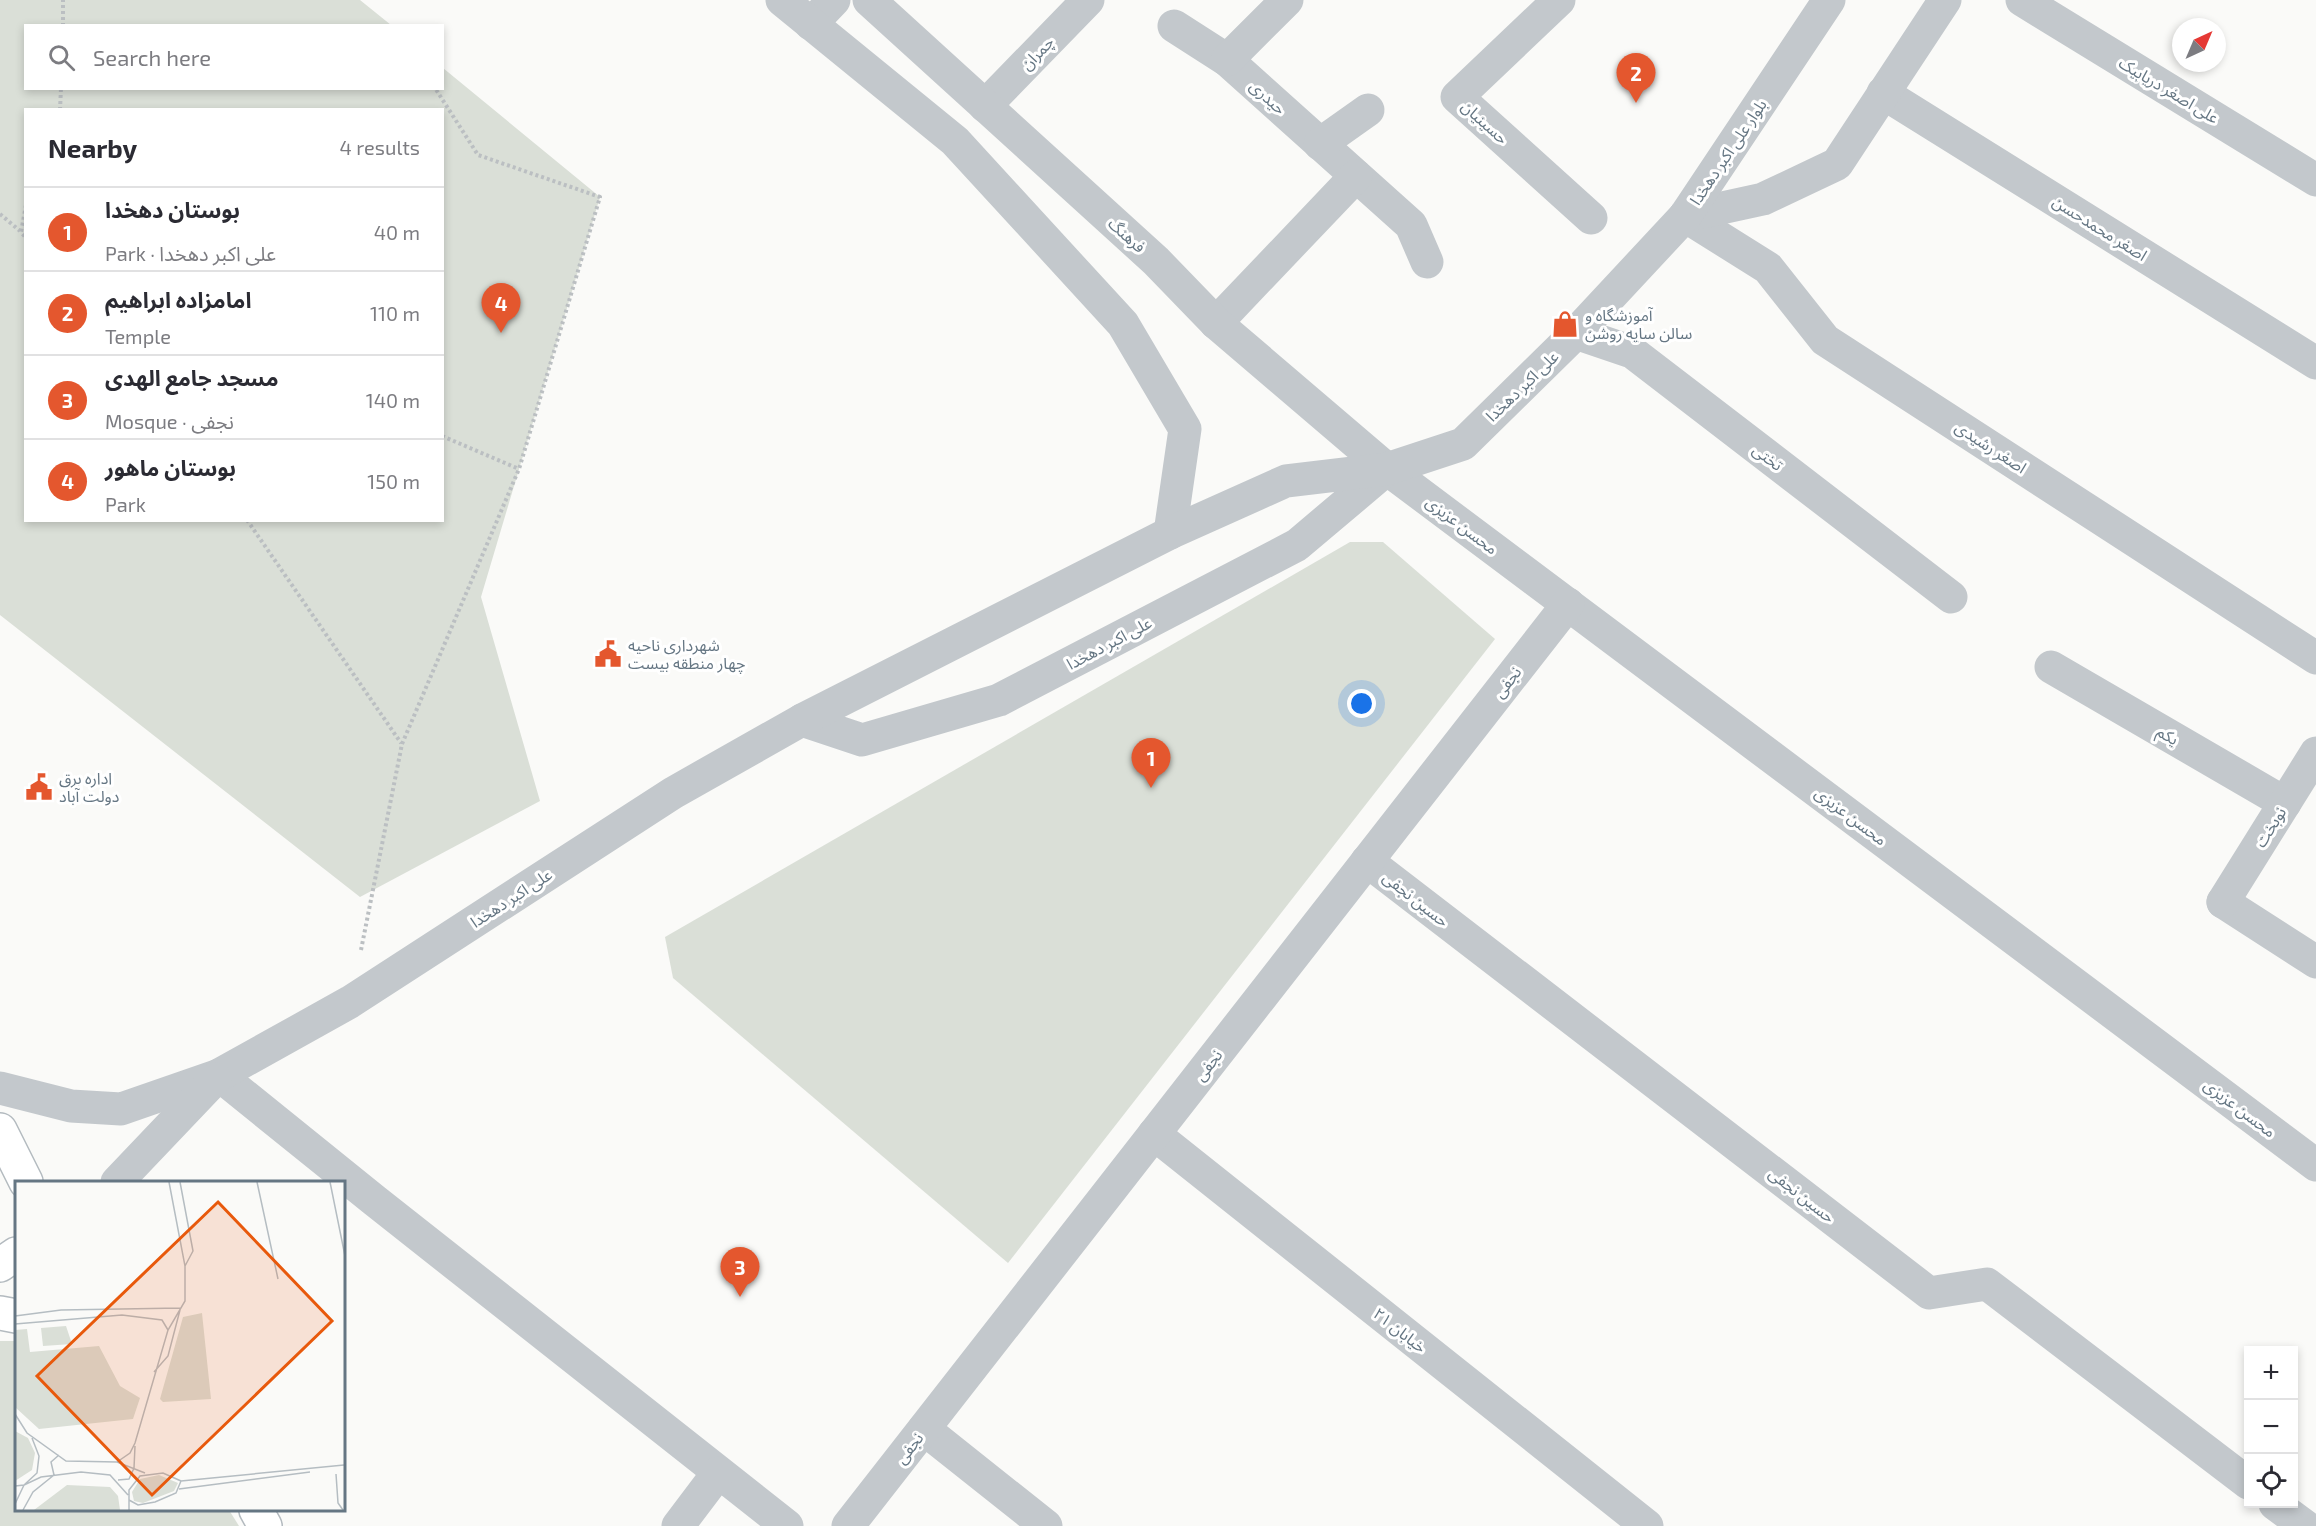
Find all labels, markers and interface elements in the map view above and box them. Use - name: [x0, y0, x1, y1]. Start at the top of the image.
- north arrow: [2172, 18, 2226, 72]
- search box: [24, 24, 444, 90]
- street label: چمران: [1016, 32, 1059, 75]
- icon: search: [45, 41, 78, 74]
- text: Search here: [93, 44, 211, 70]
- street label: علی اصغر دریابیک: [2115, 52, 2223, 128]
- pin: 2: [1616, 54, 1656, 103]
- street label: حیدری: [1246, 76, 1290, 118]
- street label: بلوار علی اکبر دهخدا: [1685, 95, 1771, 209]
- street label: حسینیان: [1457, 96, 1513, 148]
- text: Nearby: [48, 132, 137, 163]
- text: 4 results: [340, 135, 420, 159]
- street label: اصغر محمدحسن: [2049, 191, 2151, 265]
- text: بوستان دهخدا: [105, 196, 240, 222]
- street label: فرهنگ: [1104, 213, 1150, 257]
- text: 1: [63, 220, 72, 244]
- text: 40 m: [374, 220, 420, 244]
- text: Park · علی اکبر دهخدا: [105, 241, 276, 265]
- pin: 4: [482, 284, 520, 333]
- text: امامزاده ابراهیم: [105, 286, 251, 312]
- text: 2: [62, 301, 73, 325]
- text: 110 m: [370, 301, 420, 325]
- place label: آموزشگاه و سالن سایه روشن: [1585, 305, 1692, 343]
- shop icon: آموزشگاه و سالن سایه روشن: [1550, 309, 1580, 339]
- text: Temple: [105, 324, 171, 348]
- street label: علی اکبر دهخدا: [1481, 346, 1563, 426]
- text: مسجد جامع الهدی: [105, 364, 279, 390]
- text: 3: [62, 388, 73, 412]
- text: 140 m: [366, 388, 420, 412]
- text: Mosque · نجفی: [105, 409, 234, 433]
- street label: اصغر رشیدی: [1952, 417, 2030, 477]
- street label: تختی: [1749, 439, 1787, 475]
- text: بوستان ماهور: [105, 454, 236, 480]
- text: 4: [61, 469, 74, 493]
- text: 150 m: [367, 469, 420, 493]
- text: Park: [105, 492, 146, 516]
- street label: محسن عزیزی: [1422, 492, 1502, 558]
- street label: علی اکبر دهخدا: [1063, 612, 1155, 674]
- place label: شهرداری ناحیه چهار منطقه بیست: [628, 635, 746, 674]
- public building icon: شهرداری ناحیه چهار منطقه بیست: [593, 639, 623, 669]
- street label: نجفی: [1489, 662, 1525, 702]
- your location: [1347, 689, 1376, 718]
- street label: یکم: [2152, 721, 2182, 752]
- pin: 1: [1132, 738, 1170, 788]
- place label: اداره برق دولت آباد: [59, 768, 119, 806]
- public building icon: اداره برق دولت آباد: [24, 772, 54, 802]
- street label: محسن عزیزی: [1811, 783, 1891, 849]
- street label: نوبخت: [2250, 803, 2290, 851]
- street label: علی اکبر دهخدا: [466, 864, 556, 932]
- street label: حسین نجفی: [1379, 867, 1453, 931]
- street label: نجفی: [1190, 1045, 1226, 1085]
- street label: محسن عزیزی: [2200, 1075, 2280, 1141]
- street label: حسین نجفی: [1765, 1163, 1839, 1227]
- inset map: [15, 1181, 345, 1511]
- pin: 3: [720, 1248, 760, 1297]
- street label: خیابان ۲۱: [1369, 1303, 1431, 1357]
- map controls: [2244, 1346, 2298, 1508]
- button: +: [2244, 1346, 2298, 1400]
- button: −: [2244, 1400, 2298, 1454]
- street label: نجفی: [891, 1428, 927, 1468]
- button: locate: [2244, 1454, 2298, 1508]

